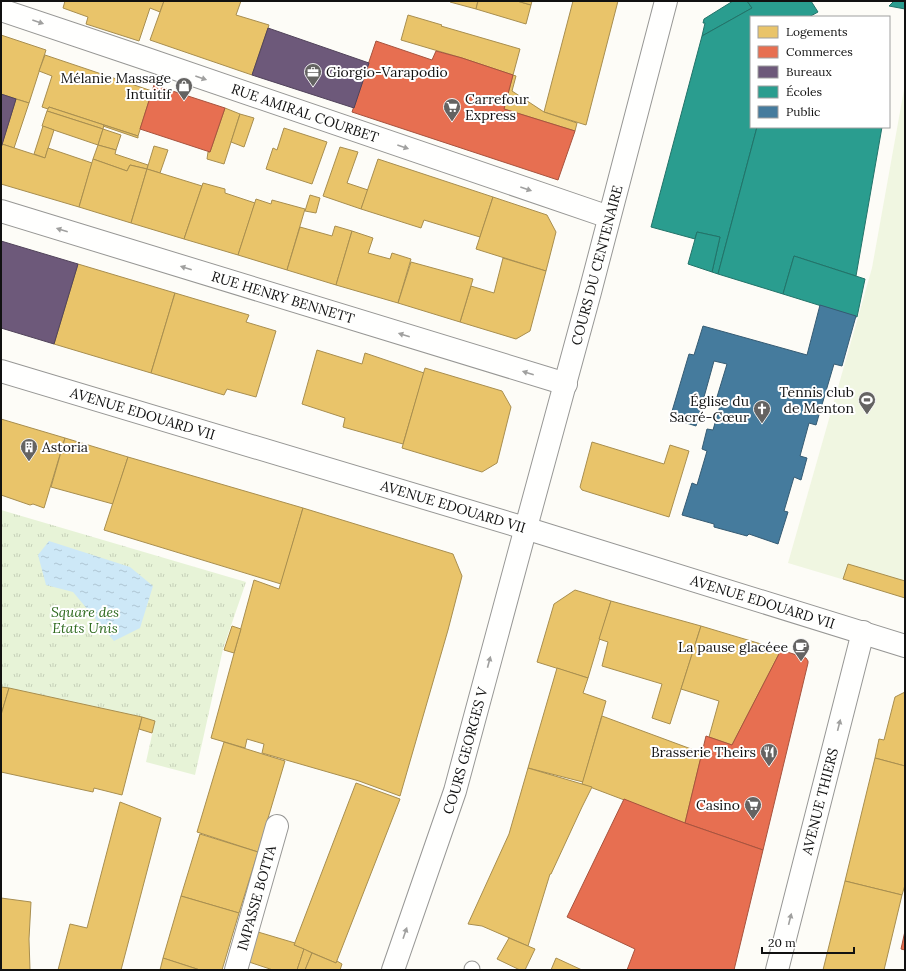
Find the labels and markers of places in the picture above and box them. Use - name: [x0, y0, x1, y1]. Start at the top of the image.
- office icon: Giorgio-Varapodio: [303, 62, 323, 87]
- place label: Giorgio-Varapodio: [326, 63, 448, 81]
- place label: Mélanie Massage Intuitif: [60, 69, 172, 103]
- shop icon: Mélanie Massage Intuitif: [174, 76, 194, 101]
- place label: Carrefour Express: [465, 90, 529, 124]
- supermarket icon: Carrefour Express: [442, 97, 462, 122]
- place label: Tennis club de Menton: [779, 383, 854, 417]
- sports icon: Tennis club de Menton: [857, 390, 877, 415]
- place label: Église du Sacré-Cœur: [669, 392, 749, 426]
- church icon: Église du Sacré-Cœur: [752, 399, 772, 424]
- building icon: Astoria: [19, 437, 39, 462]
- place label: Astoria: [41, 438, 88, 456]
- cafe icon: La pause glacéee: [791, 637, 811, 662]
- place label: La pause glacéee: [678, 638, 788, 656]
- restaurant icon: Brasserie Theirs: [759, 742, 779, 767]
- place label: Brasserie Theirs: [651, 743, 756, 761]
- supermarket icon: Casino: [743, 795, 763, 820]
- place label: Casino: [696, 796, 740, 814]

